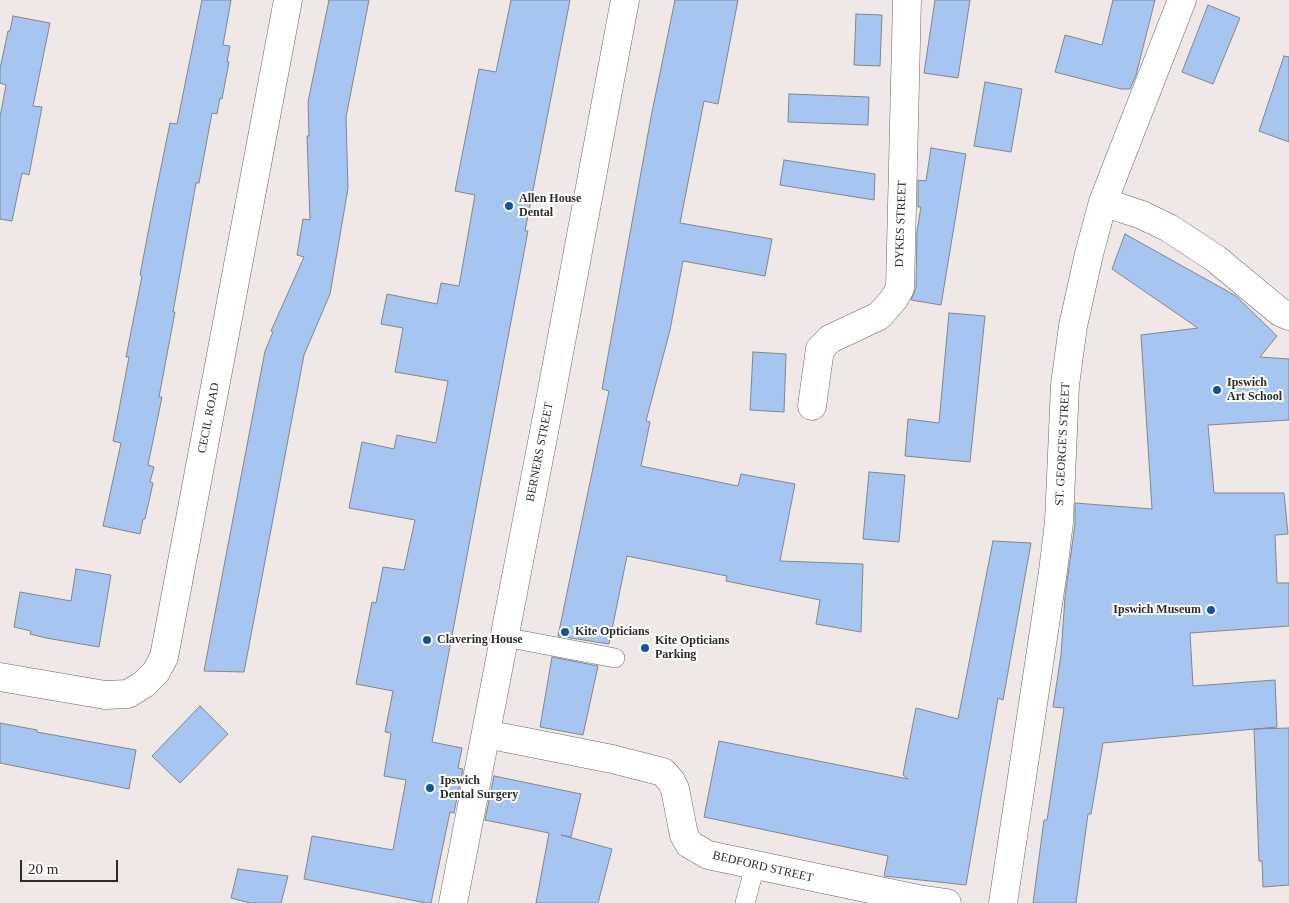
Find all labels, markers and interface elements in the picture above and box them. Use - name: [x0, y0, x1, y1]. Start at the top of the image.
- street label: DYKES STREET: [892, 180, 910, 268]
- place label: Allen House Dental: [519, 192, 581, 220]
- marker: Allen House Dental: [503, 200, 515, 212]
- place label: Ipswich Art School: [1227, 376, 1282, 404]
- street label: CECIL ROAD: [195, 381, 223, 455]
- street label: ST. GEORGE'S STREET: [1053, 382, 1073, 506]
- marker: Ipswich Art School: [1211, 384, 1223, 396]
- street label: BERNERS STREET: [523, 401, 557, 503]
- place label: Ipswich Museum: [1113, 603, 1201, 617]
- marker: Ipswich Museum: [1205, 604, 1217, 616]
- place label: Kite Opticians: [575, 625, 649, 639]
- marker: Kite Opticians: [559, 626, 571, 638]
- place label: Clavering House: [437, 633, 523, 647]
- marker: Clavering House: [421, 634, 433, 646]
- place label: Kite Opticians Parking: [655, 634, 729, 662]
- marker: Kite Opticians Parking: [639, 642, 651, 654]
- place label: Ipswich Dental Surgery: [440, 774, 518, 802]
- marker: Ipswich Dental Surgery: [424, 782, 436, 794]
- street label: BEDFORD STREET: [711, 848, 815, 886]
- scale bar: [22, 850, 120, 882]
- text: 20 m: [28, 861, 58, 877]

